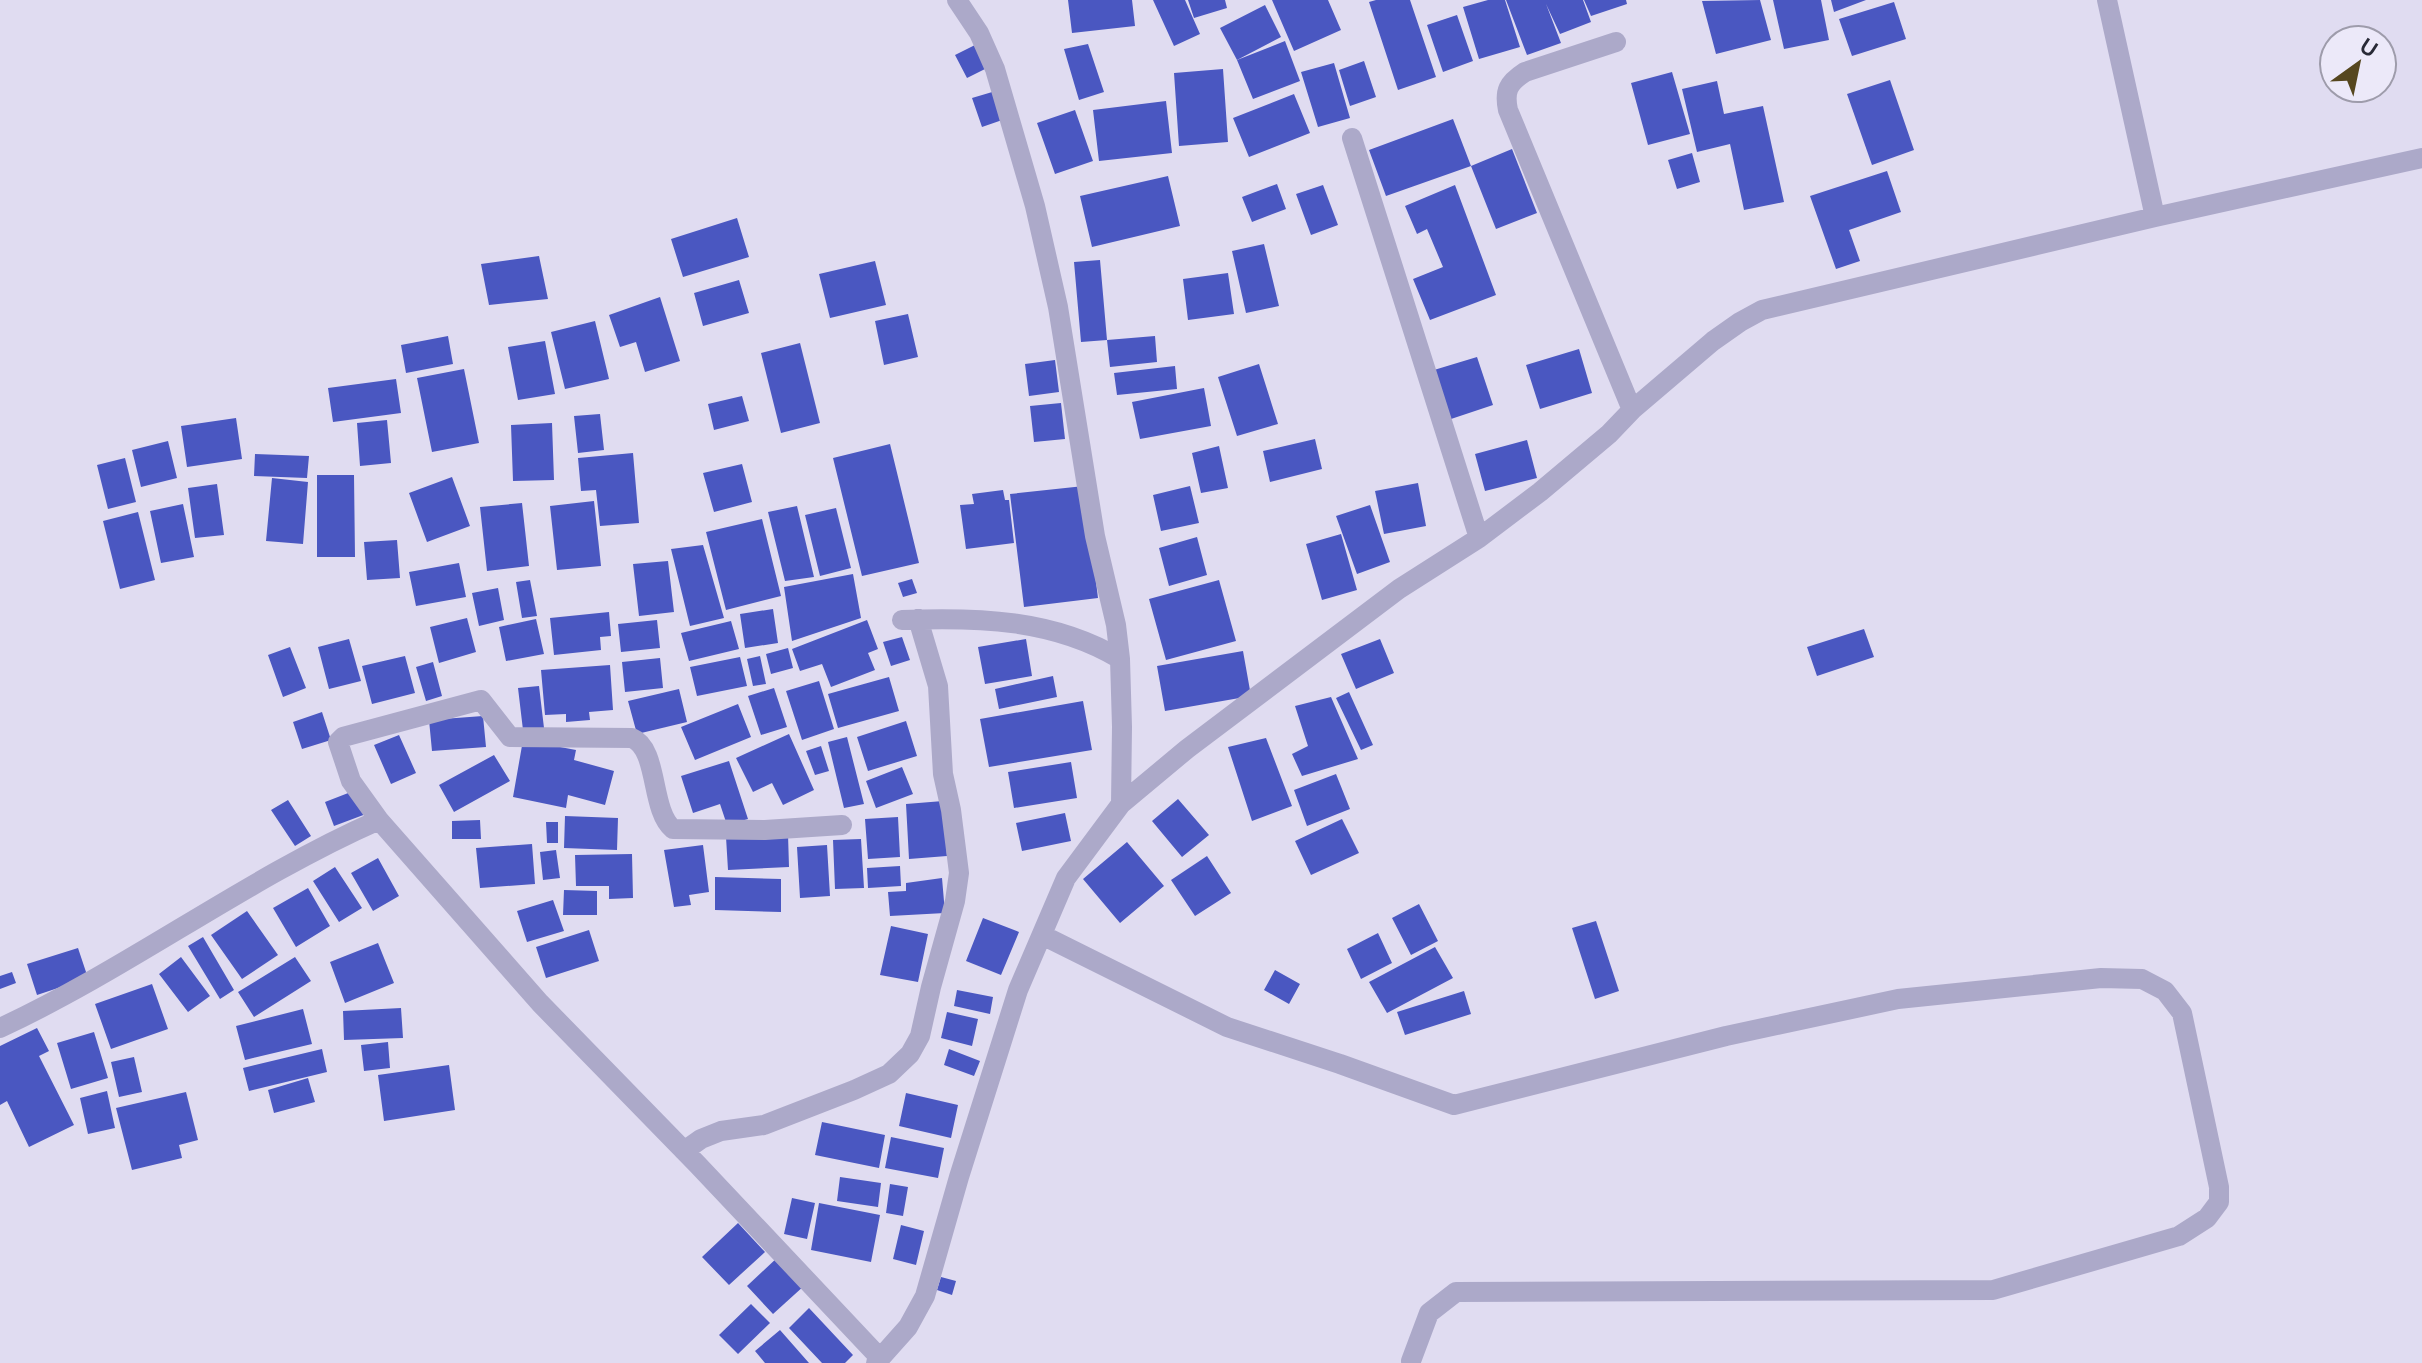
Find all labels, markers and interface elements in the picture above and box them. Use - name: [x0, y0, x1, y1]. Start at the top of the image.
- north arrow: [2318, 24, 2398, 104]
- text: U: [2355, 32, 2383, 63]

